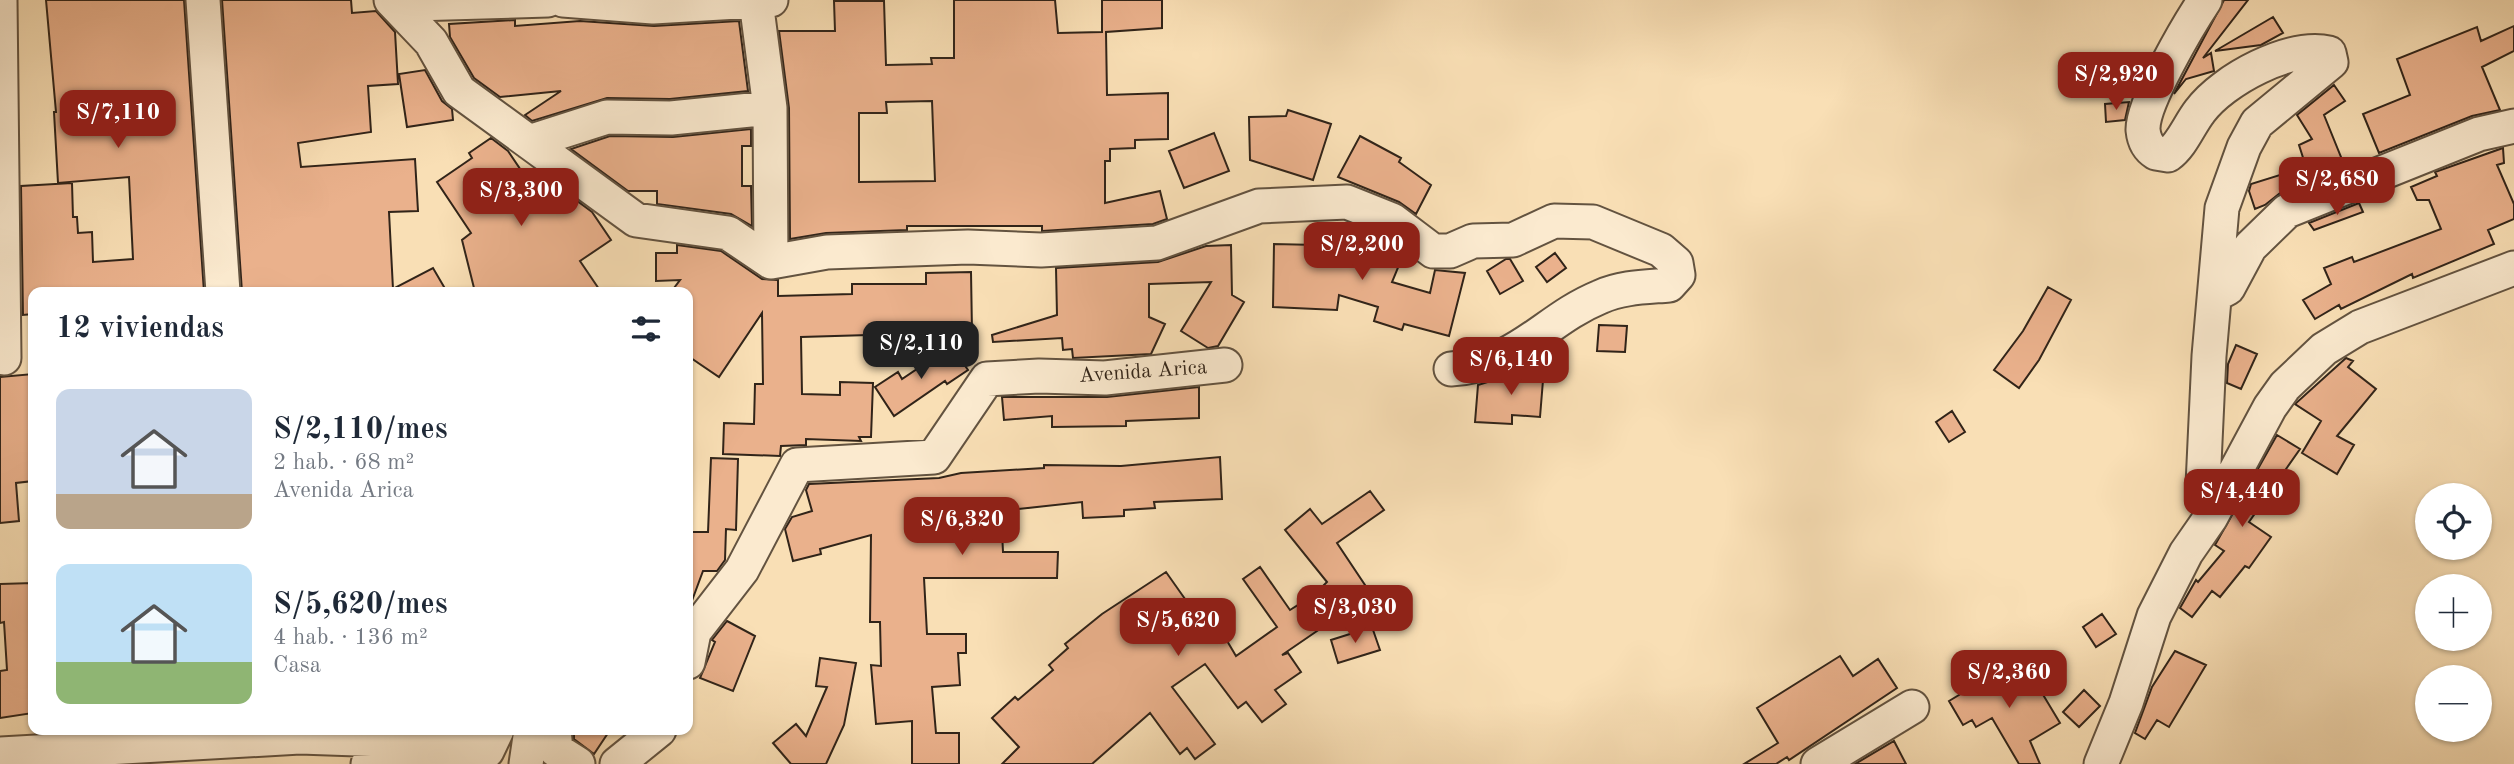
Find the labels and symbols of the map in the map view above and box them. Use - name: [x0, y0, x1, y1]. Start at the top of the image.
- pin: S/2,920: [2051, 52, 2181, 112]
- pin: S/7,110: [53, 90, 183, 150]
- pin: S/2,680: [2272, 158, 2402, 217]
- pin: S/3,300: [456, 168, 586, 228]
- pin: S/2,200: [1297, 222, 1427, 282]
- pin: S/2,110: [856, 322, 986, 381]
- pin: S/6,140: [1446, 338, 1576, 397]
- street label: Avenida Arica: [1078, 357, 1208, 387]
- pin: S/4,440: [2177, 470, 2307, 529]
- pin: S/6,320: [897, 498, 1027, 557]
- pin: S/3,030: [1290, 586, 1420, 645]
- pin: S/5,620: [1113, 598, 1243, 658]
- pin: S/2,360: [1944, 650, 2074, 710]

